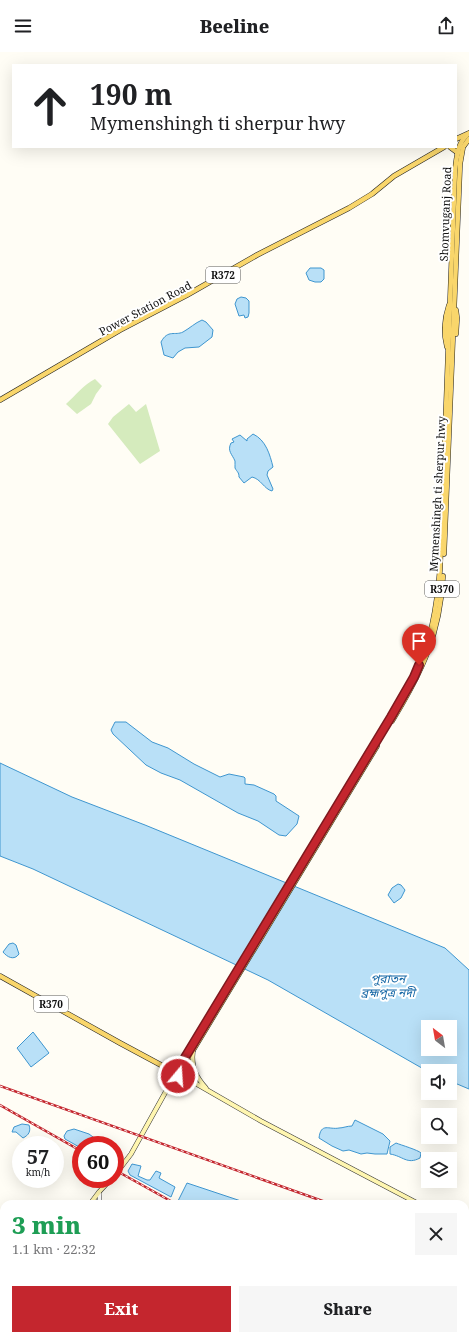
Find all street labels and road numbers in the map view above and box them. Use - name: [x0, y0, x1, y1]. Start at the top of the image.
- street label: Shomvuganj Road: [436, 166, 454, 262]
- road number: R372: [206, 267, 240, 283]
- street label: Power Station Road: [96, 277, 194, 339]
- street label: Mymenshingh ti sherpur hwy: [425, 415, 449, 572]
- road number: R370: [425, 581, 459, 597]
- road number: R370: [34, 996, 68, 1012]

